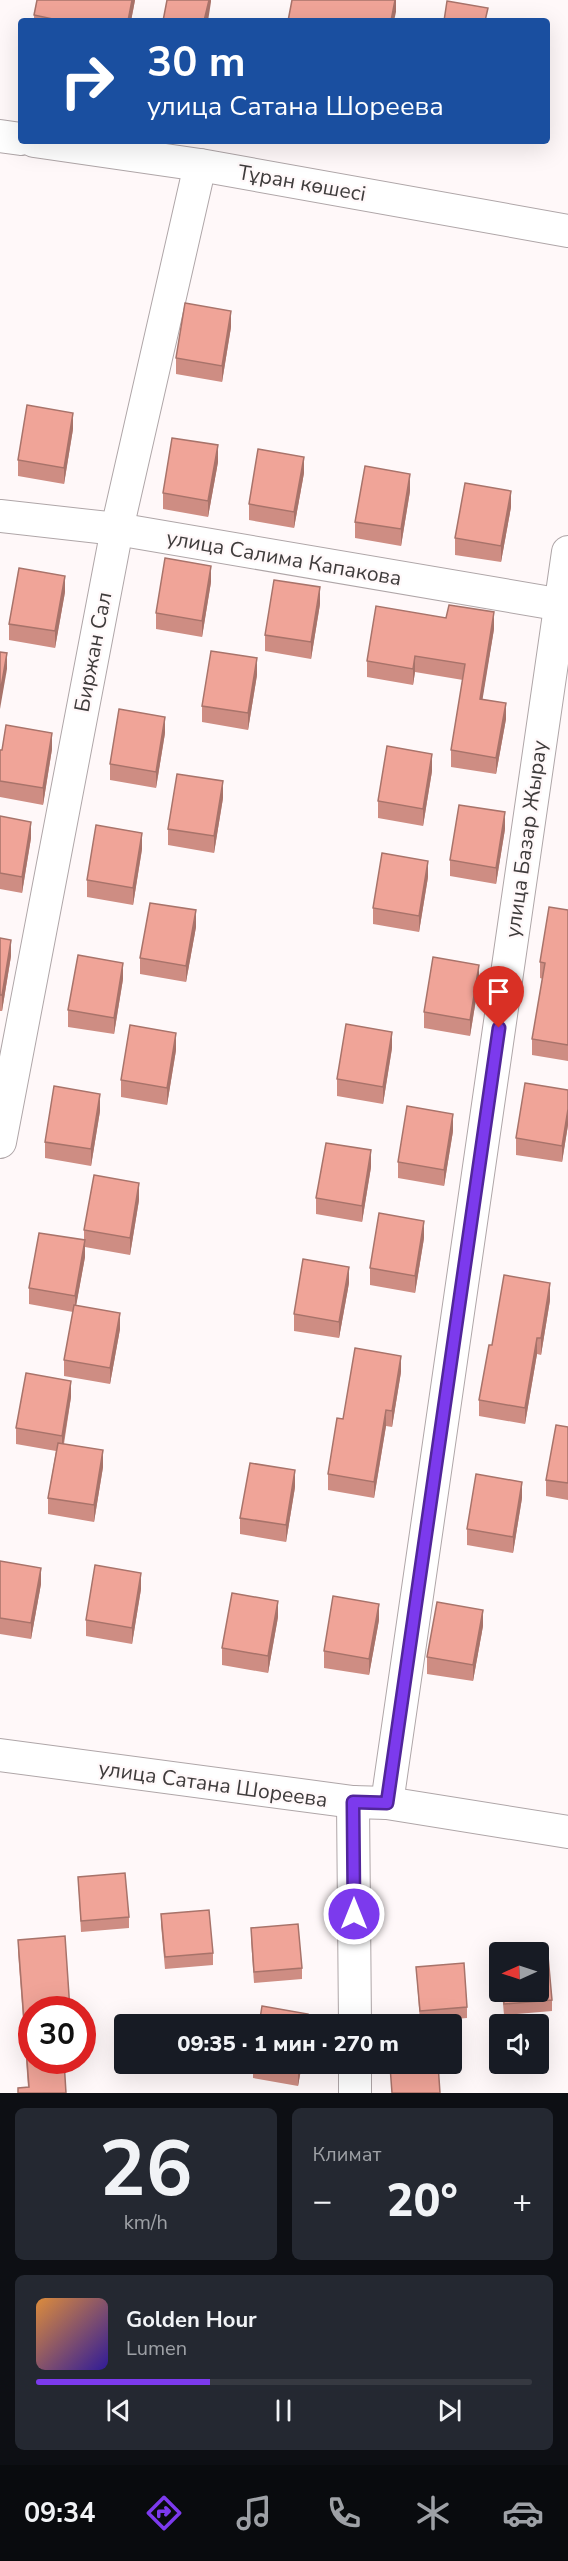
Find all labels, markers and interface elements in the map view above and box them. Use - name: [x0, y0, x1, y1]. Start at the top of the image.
- text: 30 m: [147, 34, 246, 91]
- icon: right: [48, 42, 126, 120]
- text: улица Сатана Шореева: [147, 88, 444, 125]
- street label: Тұран көшесі: [236, 158, 368, 208]
- street label: улица Салима Капакова: [164, 524, 404, 592]
- street label: Биржан Сал: [68, 590, 118, 714]
- street label: улица Базар Жырау: [498, 738, 554, 940]
- pin: [473, 966, 524, 1028]
- icon: arrive: [482, 975, 515, 1008]
- street label: улица Сатана Шореева: [97, 1754, 329, 1814]
- position arrow: [322, 1882, 386, 1946]
- north arrow: [489, 1942, 549, 2002]
- map controls: [489, 1942, 549, 2074]
- speed limit sign: 30: [18, 1996, 96, 2074]
- button: sound: [489, 2014, 549, 2074]
- text: 09:35 · 1 мин · 270 m: [177, 2029, 399, 2059]
- text: 26: [99, 2116, 193, 2223]
- text: Климат: [313, 2141, 381, 2168]
- text: 20°: [387, 2171, 458, 2232]
- text: −: [313, 2179, 332, 2224]
- text: +: [512, 2179, 532, 2224]
- text: km/h: [124, 2209, 168, 2236]
- text: Golden Hour: [126, 2305, 257, 2335]
- text: Lumen: [126, 2335, 187, 2362]
- icon: previous: [102, 2394, 135, 2427]
- icon: pause: [267, 2394, 300, 2427]
- icon: next: [433, 2394, 466, 2427]
- icon: directions: [143, 2492, 185, 2534]
- icon: music: [233, 2492, 275, 2534]
- icon: phone: [323, 2492, 365, 2534]
- icon: climate: [412, 2492, 454, 2534]
- icon: car: [502, 2492, 544, 2534]
- text: 09:34: [24, 2495, 95, 2532]

